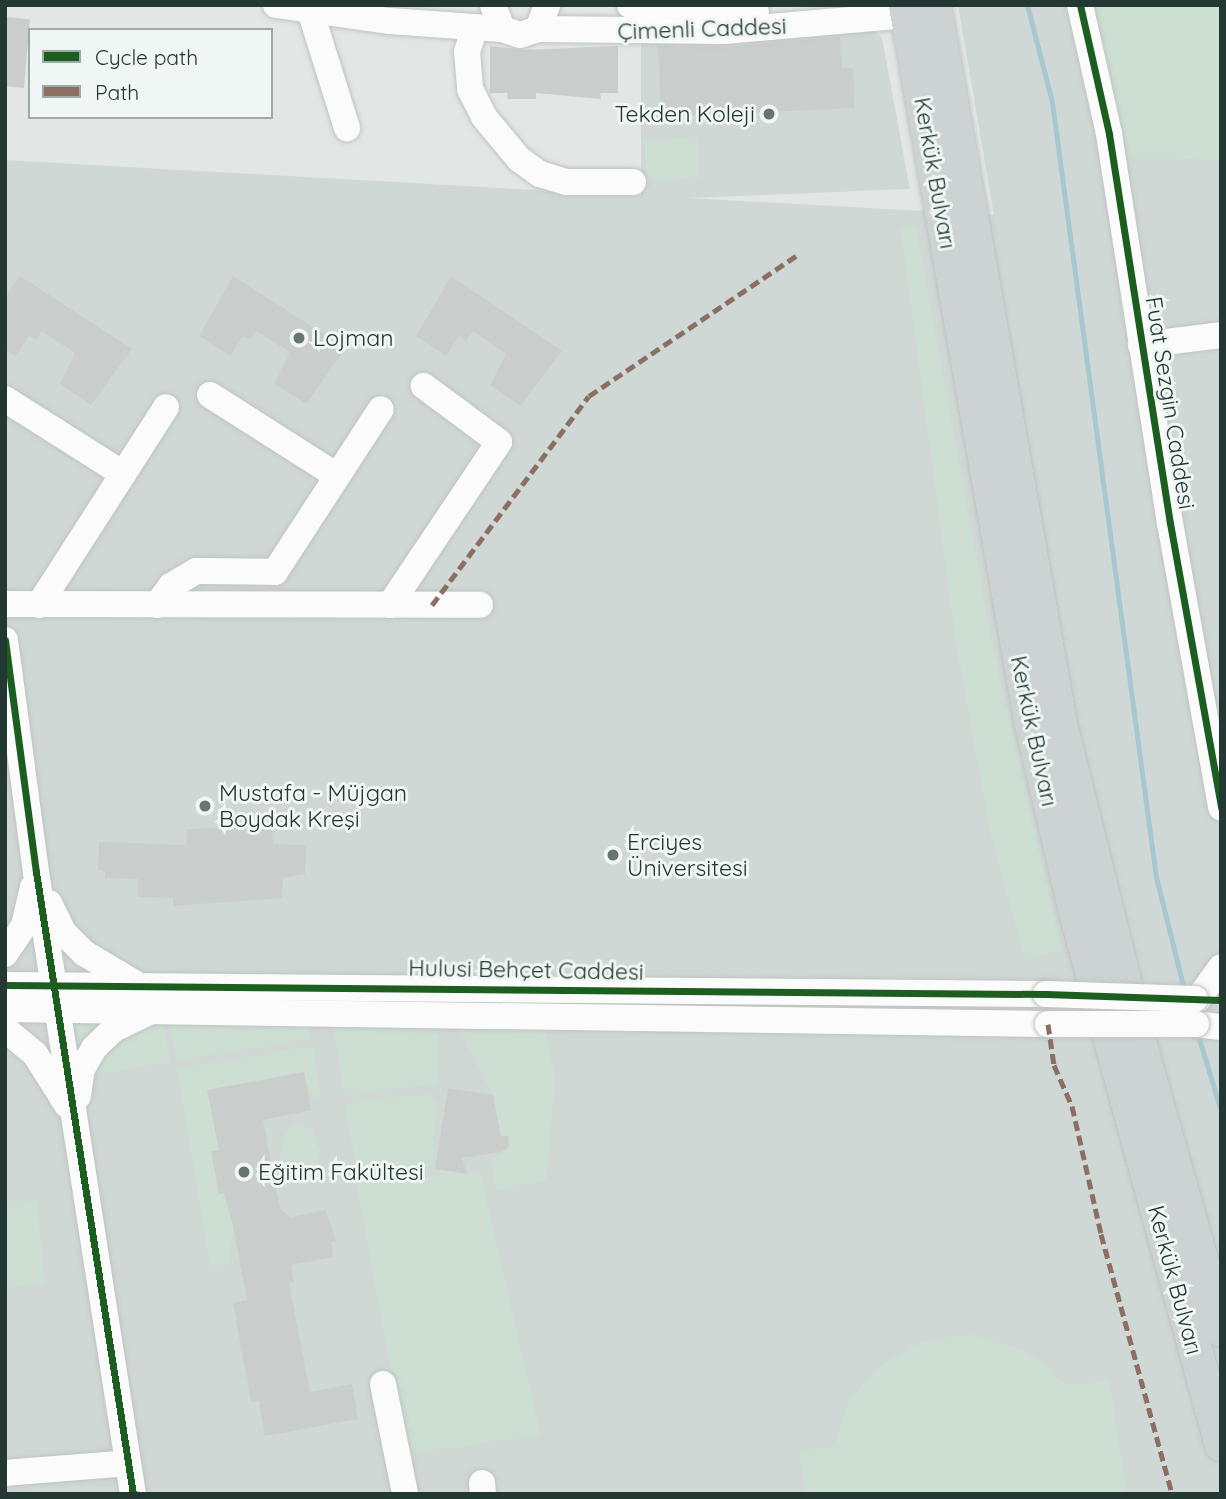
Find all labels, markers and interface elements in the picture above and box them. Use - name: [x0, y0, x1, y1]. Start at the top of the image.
- street label: Çimenli Caddesi: [617, 12, 787, 46]
- legend: [28, 28, 273, 119]
- text: Cycle path: [95, 44, 198, 70]
- text: Path: [95, 79, 139, 105]
- street label: Kerkük Bulvarı: [908, 95, 962, 251]
- place label: Tekden Koleji: [614, 100, 755, 128]
- marker: Tekden Koleji: [761, 106, 777, 122]
- street label: Fuat Sezgin Caddesi: [1140, 295, 1200, 511]
- place label: Lojman: [313, 324, 394, 352]
- marker: Lojman: [291, 330, 307, 346]
- street label: Kerkük Bulvarı: [1005, 653, 1063, 809]
- place label: Mustafa - Müjgan Boydak Kreşi: [219, 779, 407, 833]
- marker: Mustafa - Müjgan Boydak Kreşi: [197, 798, 213, 814]
- place label: Erciyes Üniversitesi: [627, 828, 748, 882]
- marker: Erciyes Üniversitesi: [605, 847, 621, 863]
- street label: Hulusi Behçet Caddesi: [408, 954, 644, 986]
- place label: Eğitim Fakültesi: [258, 1158, 424, 1186]
- marker: Eğitim Fakültesi: [236, 1164, 252, 1180]
- street label: Kerkük Bulvarı: [1142, 1202, 1208, 1358]

